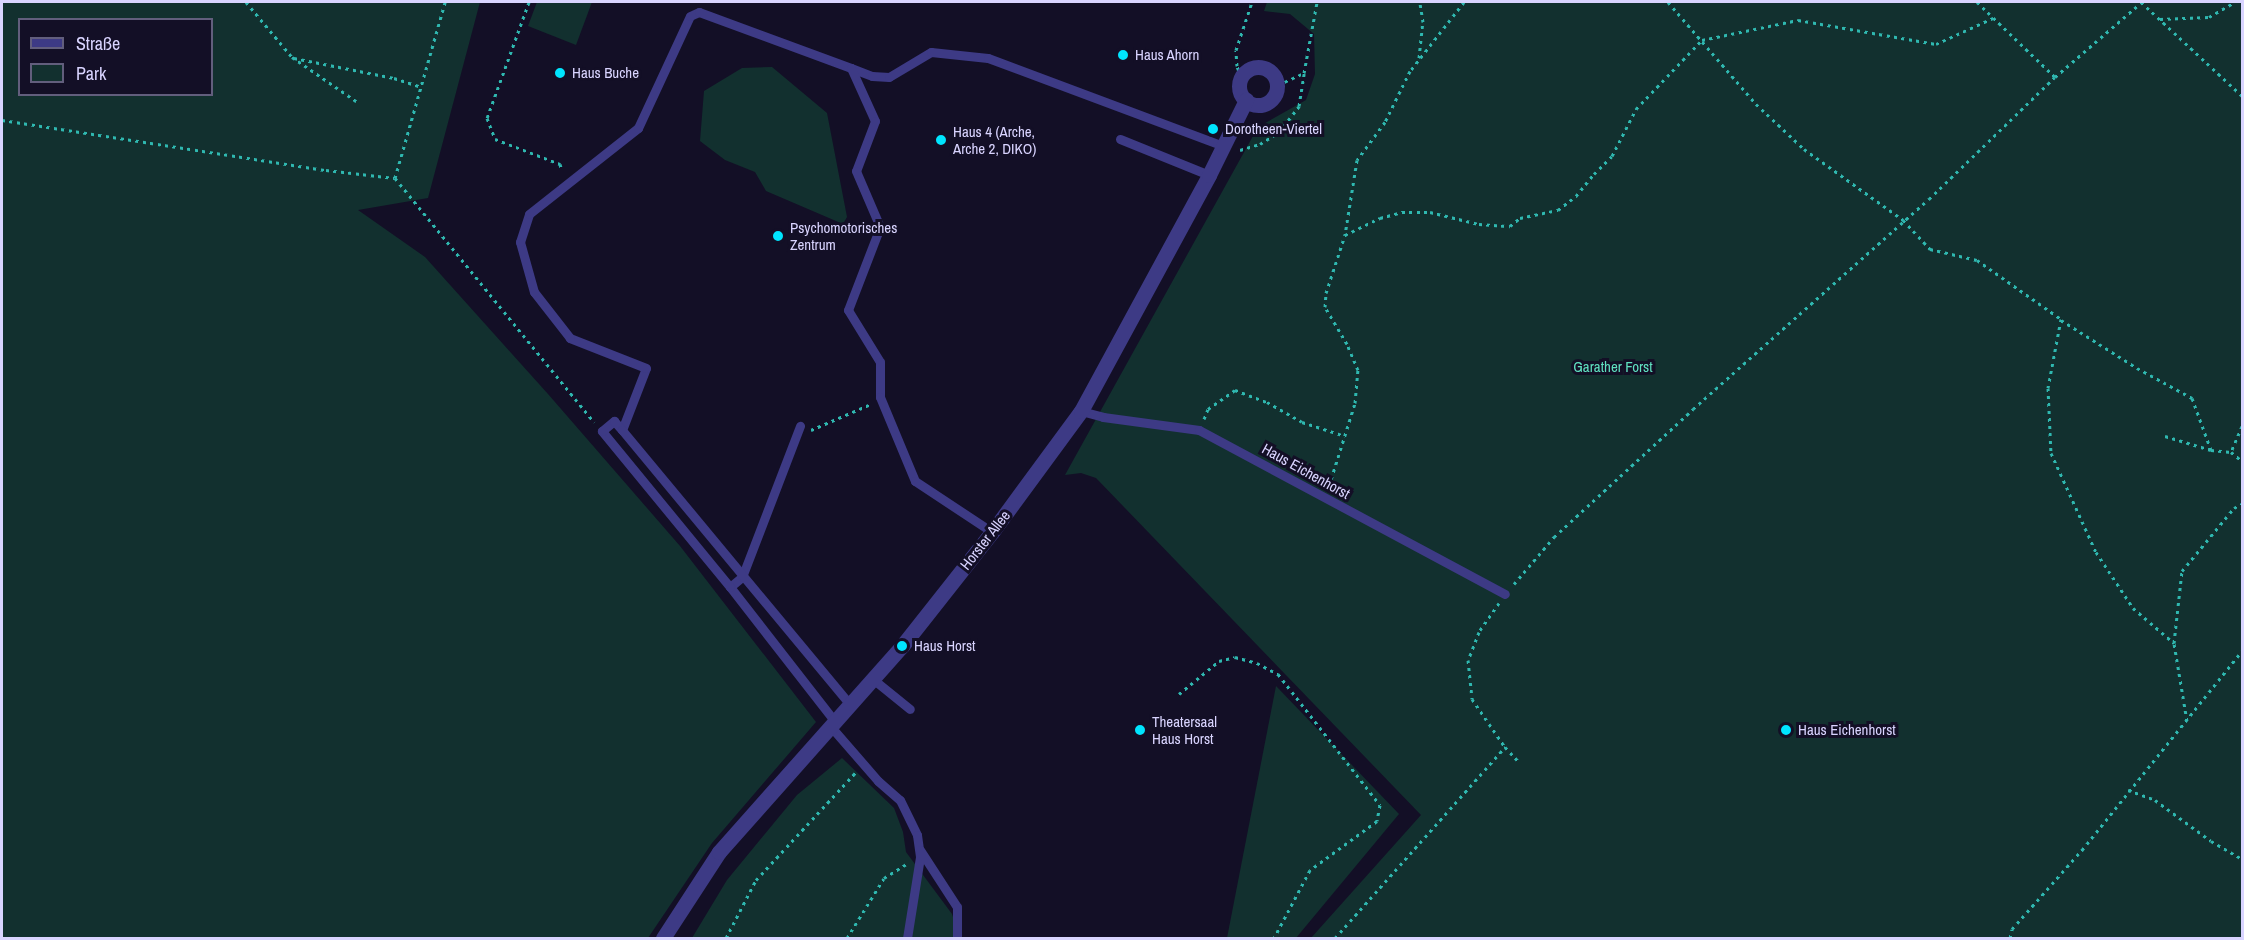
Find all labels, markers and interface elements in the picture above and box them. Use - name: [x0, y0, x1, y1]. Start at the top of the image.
- legend: [18, 18, 213, 96]
- text: Straße: [76, 31, 120, 56]
- place label: Haus Ahorn: [1135, 46, 1200, 64]
- marker: Haus Ahorn: [1116, 48, 1130, 62]
- text: Park: [76, 61, 106, 86]
- place label: Haus Buche: [572, 64, 639, 82]
- marker: Haus Buche: [553, 66, 567, 80]
- place label: Dorotheen-Viertel: [1225, 120, 1322, 138]
- place label: Haus 4 (Arche, Arche 2, DIKO): [953, 122, 1036, 157]
- marker: Dorotheen-Viertel: [1206, 122, 1220, 136]
- marker: Haus 4 (Arche, Arche 2, DIKO): [934, 133, 948, 147]
- place label: Psychomotorisches Zentrum: [790, 218, 897, 253]
- marker: Psychomotorisches Zentrum: [771, 229, 785, 243]
- park label: Garather Forst: [1573, 358, 1653, 376]
- street label: Haus Eichenhorst: [1259, 439, 1353, 503]
- street label: Horster Allee: [956, 506, 1014, 574]
- place label: Haus Horst: [914, 637, 976, 655]
- marker: Haus Horst: [895, 639, 909, 653]
- place label: Theatersaal Haus Horst: [1152, 712, 1217, 747]
- place label: Haus Eichenhorst: [1798, 721, 1896, 739]
- marker: Theatersaal Haus Horst: [1133, 723, 1147, 737]
- marker: Haus Eichenhorst: [1779, 723, 1793, 737]

